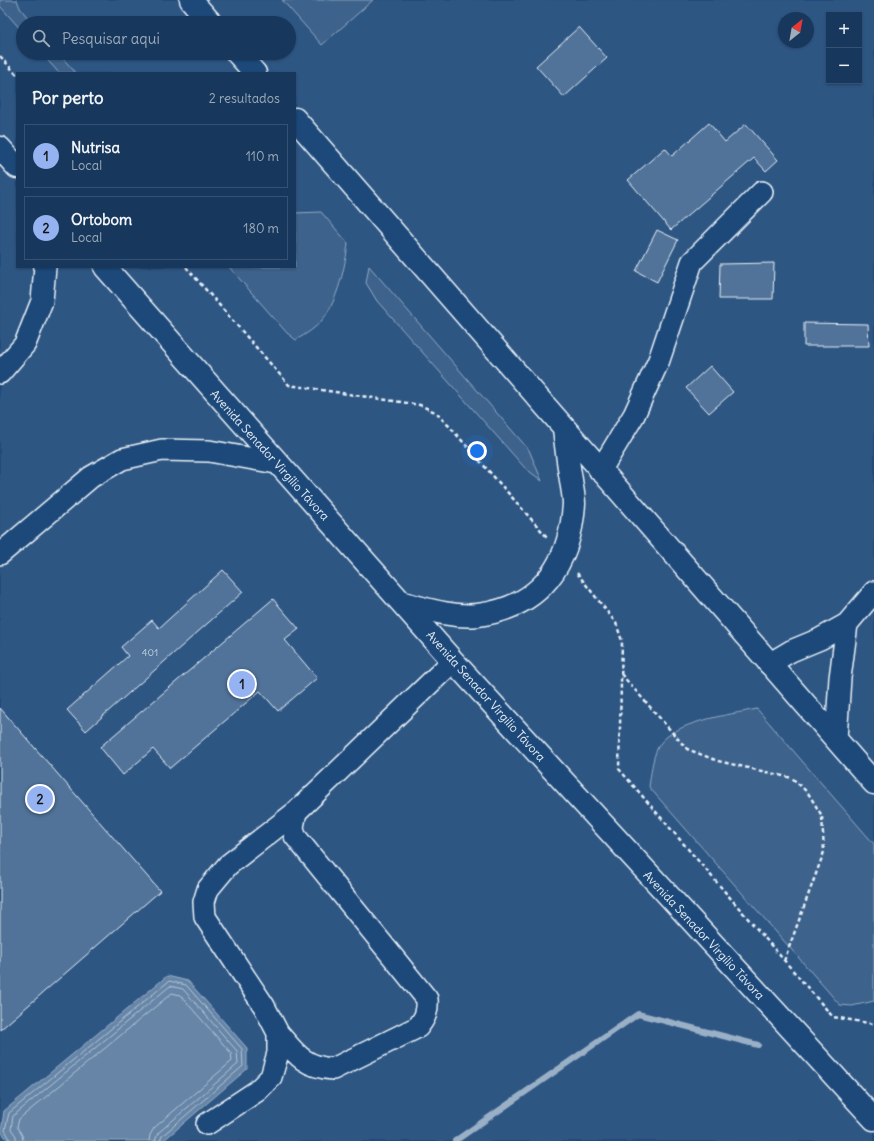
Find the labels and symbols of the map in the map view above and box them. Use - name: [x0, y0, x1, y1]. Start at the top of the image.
- north arrow: [778, 12, 814, 48]
- street label: Avenida Senador Virgílio Távora: [207, 387, 333, 524]
- your location: [467, 441, 487, 461]
- street label: Avenida Senador Virgílio Távora: [423, 628, 549, 765]
- house number: 401: [142, 646, 158, 659]
- pin: 1: [229, 669, 255, 699]
- pin: 2: [27, 784, 53, 814]
- street label: Avenida Senador Virgílio Távora: [640, 867, 768, 1003]

